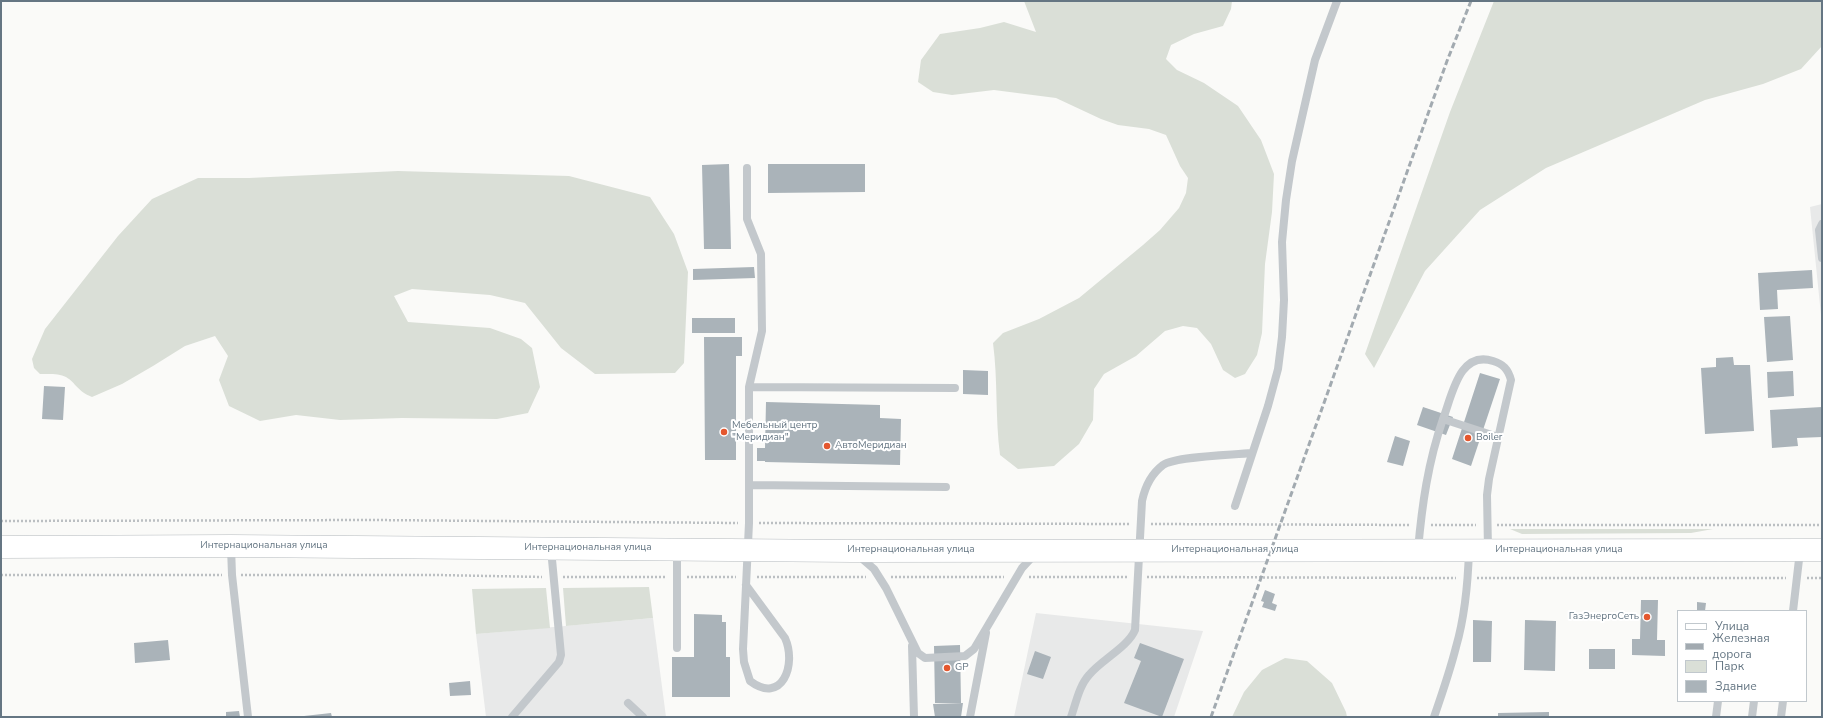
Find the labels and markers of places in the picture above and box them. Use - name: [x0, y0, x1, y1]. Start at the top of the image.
- place label: Мебельный центр "Меридиан": [732, 420, 817, 444]
- marker: Мебельный центр "Меридиан": [719, 427, 729, 437]
- place label: Boiler: [1476, 432, 1502, 444]
- marker: Boiler: [1463, 433, 1473, 443]
- place label: АвтоМеридиан: [835, 440, 907, 452]
- marker: АвтоМеридиан: [822, 441, 832, 451]
- place label: ГазЭнергоСеть: [1569, 611, 1639, 623]
- marker: ГазЭнергоСеть: [1642, 612, 1652, 622]
- place label: GP: [955, 662, 969, 674]
- marker: GP: [942, 663, 952, 673]

